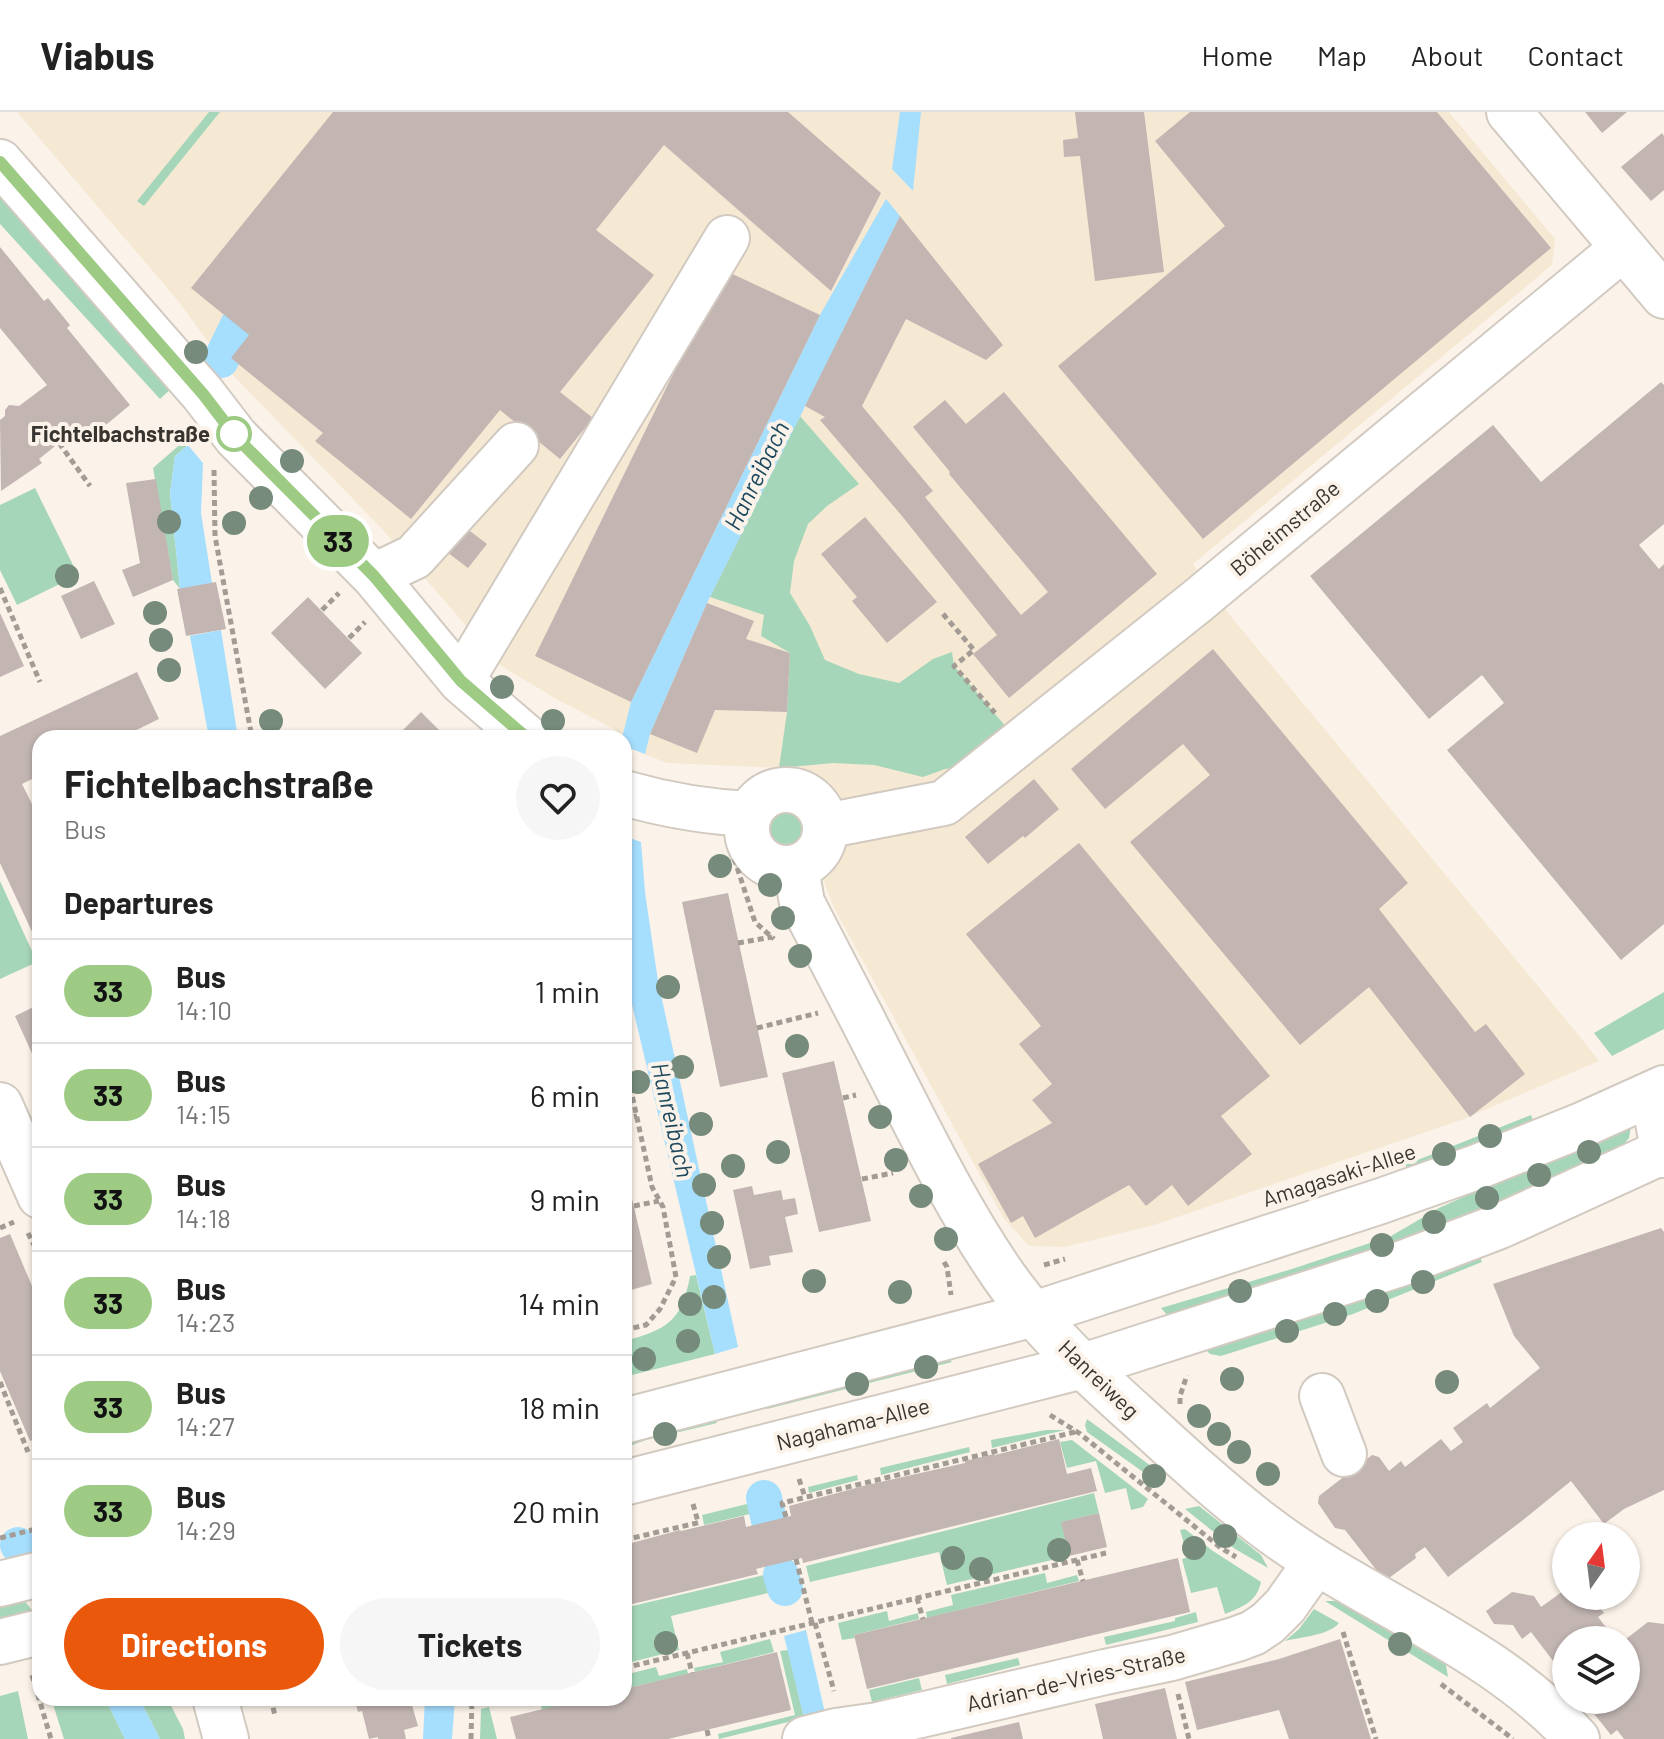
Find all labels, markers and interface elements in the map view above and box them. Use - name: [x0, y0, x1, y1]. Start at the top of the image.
- text: Viabus: [40, 32, 155, 78]
- text: Home: [1202, 38, 1273, 72]
- text: Map: [1317, 38, 1367, 72]
- text: About: [1411, 38, 1483, 72]
- text: Contact: [1527, 38, 1624, 72]
- water label: Hanreibach: [717, 416, 794, 534]
- marker: Fichtelbachstraße: [217, 417, 251, 451]
- place label: Fichtelbachstraße: [31, 420, 210, 446]
- street label: Böheimstraße: [1224, 474, 1344, 580]
- line badge: 33: [302, 515, 374, 567]
- text: 33: [323, 524, 353, 558]
- button: heart: [516, 756, 600, 840]
- text: Fichtelbachstraße: [64, 760, 374, 806]
- text: Bus: [64, 813, 106, 844]
- text: Departures: [64, 884, 214, 920]
- text: Bus: [176, 958, 226, 994]
- text: 1 min: [535, 973, 600, 1009]
- text: 33: [93, 974, 123, 1008]
- text: 14:10: [176, 994, 232, 1025]
- water label: Hanreibach: [646, 1059, 701, 1180]
- text: Bus: [176, 1062, 226, 1098]
- text: 6 min: [530, 1077, 600, 1113]
- text: 33: [93, 1078, 123, 1112]
- text: 14:15: [176, 1098, 231, 1129]
- street label: Amagasaki-Allee: [1259, 1137, 1419, 1211]
- text: Bus: [176, 1166, 226, 1202]
- text: 9 min: [530, 1181, 600, 1217]
- text: 33: [93, 1182, 123, 1216]
- text: 14:18: [176, 1202, 231, 1233]
- text: Bus: [176, 1270, 226, 1306]
- text: 14 min: [518, 1285, 600, 1321]
- text: 33: [93, 1286, 123, 1320]
- text: 14:23: [176, 1306, 235, 1337]
- street label: Hanreiweg: [1054, 1334, 1145, 1423]
- text: Bus: [176, 1374, 226, 1410]
- text: 18 min: [519, 1389, 600, 1425]
- text: 33: [93, 1390, 123, 1424]
- street label: Nagahama-Allee: [773, 1391, 932, 1455]
- text: 14:27: [176, 1410, 234, 1441]
- text: Bus: [176, 1478, 226, 1514]
- text: 20 min: [512, 1493, 600, 1529]
- text: 33: [93, 1494, 123, 1528]
- text: 14:29: [176, 1514, 236, 1545]
- north arrow: [1552, 1522, 1640, 1610]
- map controls: [1552, 1522, 1640, 1714]
- button: Directions: [64, 1598, 324, 1690]
- button: Tickets: [340, 1598, 600, 1690]
- button: layers: [1552, 1626, 1640, 1714]
- street label: Adrian-de-Vries-Straße: [964, 1640, 1188, 1716]

